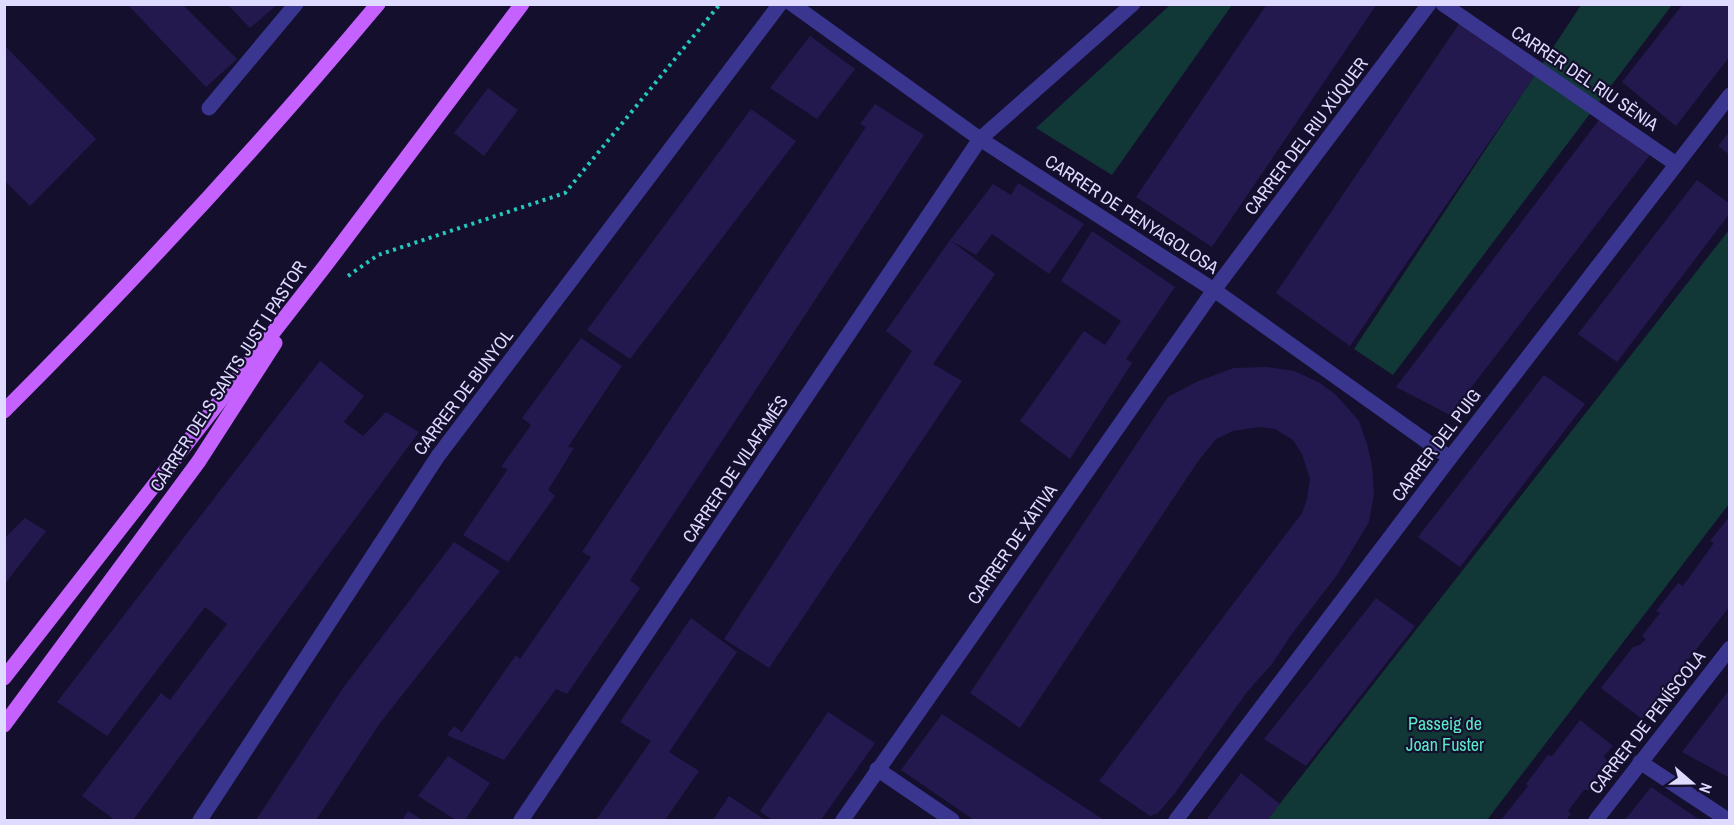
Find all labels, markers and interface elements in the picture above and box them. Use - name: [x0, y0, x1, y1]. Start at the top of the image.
- street label: CARRER DEL RIU SÈNIA: [1506, 19, 1664, 137]
- street label: CARRER DEL RIU XÚQUER: [1238, 52, 1374, 220]
- street label: CARRER DE PENYAGOLOSA: [1040, 148, 1224, 280]
- street label: CARRER DELS SANTS JUST I PASTOR: [144, 255, 312, 496]
- street label: CARRER DE BUNYOL: [407, 324, 519, 460]
- street label: CARRER DEL PUIG: [1385, 384, 1487, 506]
- street label: CARRER DE VILAFAMÉS: [676, 390, 794, 548]
- street label: CARRER DE XÀTIVA: [961, 479, 1063, 609]
- street label: CARRER DE PENÍSCOLA: [1584, 646, 1710, 798]
- park label: Passeig de Joan Fuster: [1406, 711, 1484, 757]
- north arrow: [1662, 753, 1722, 813]

